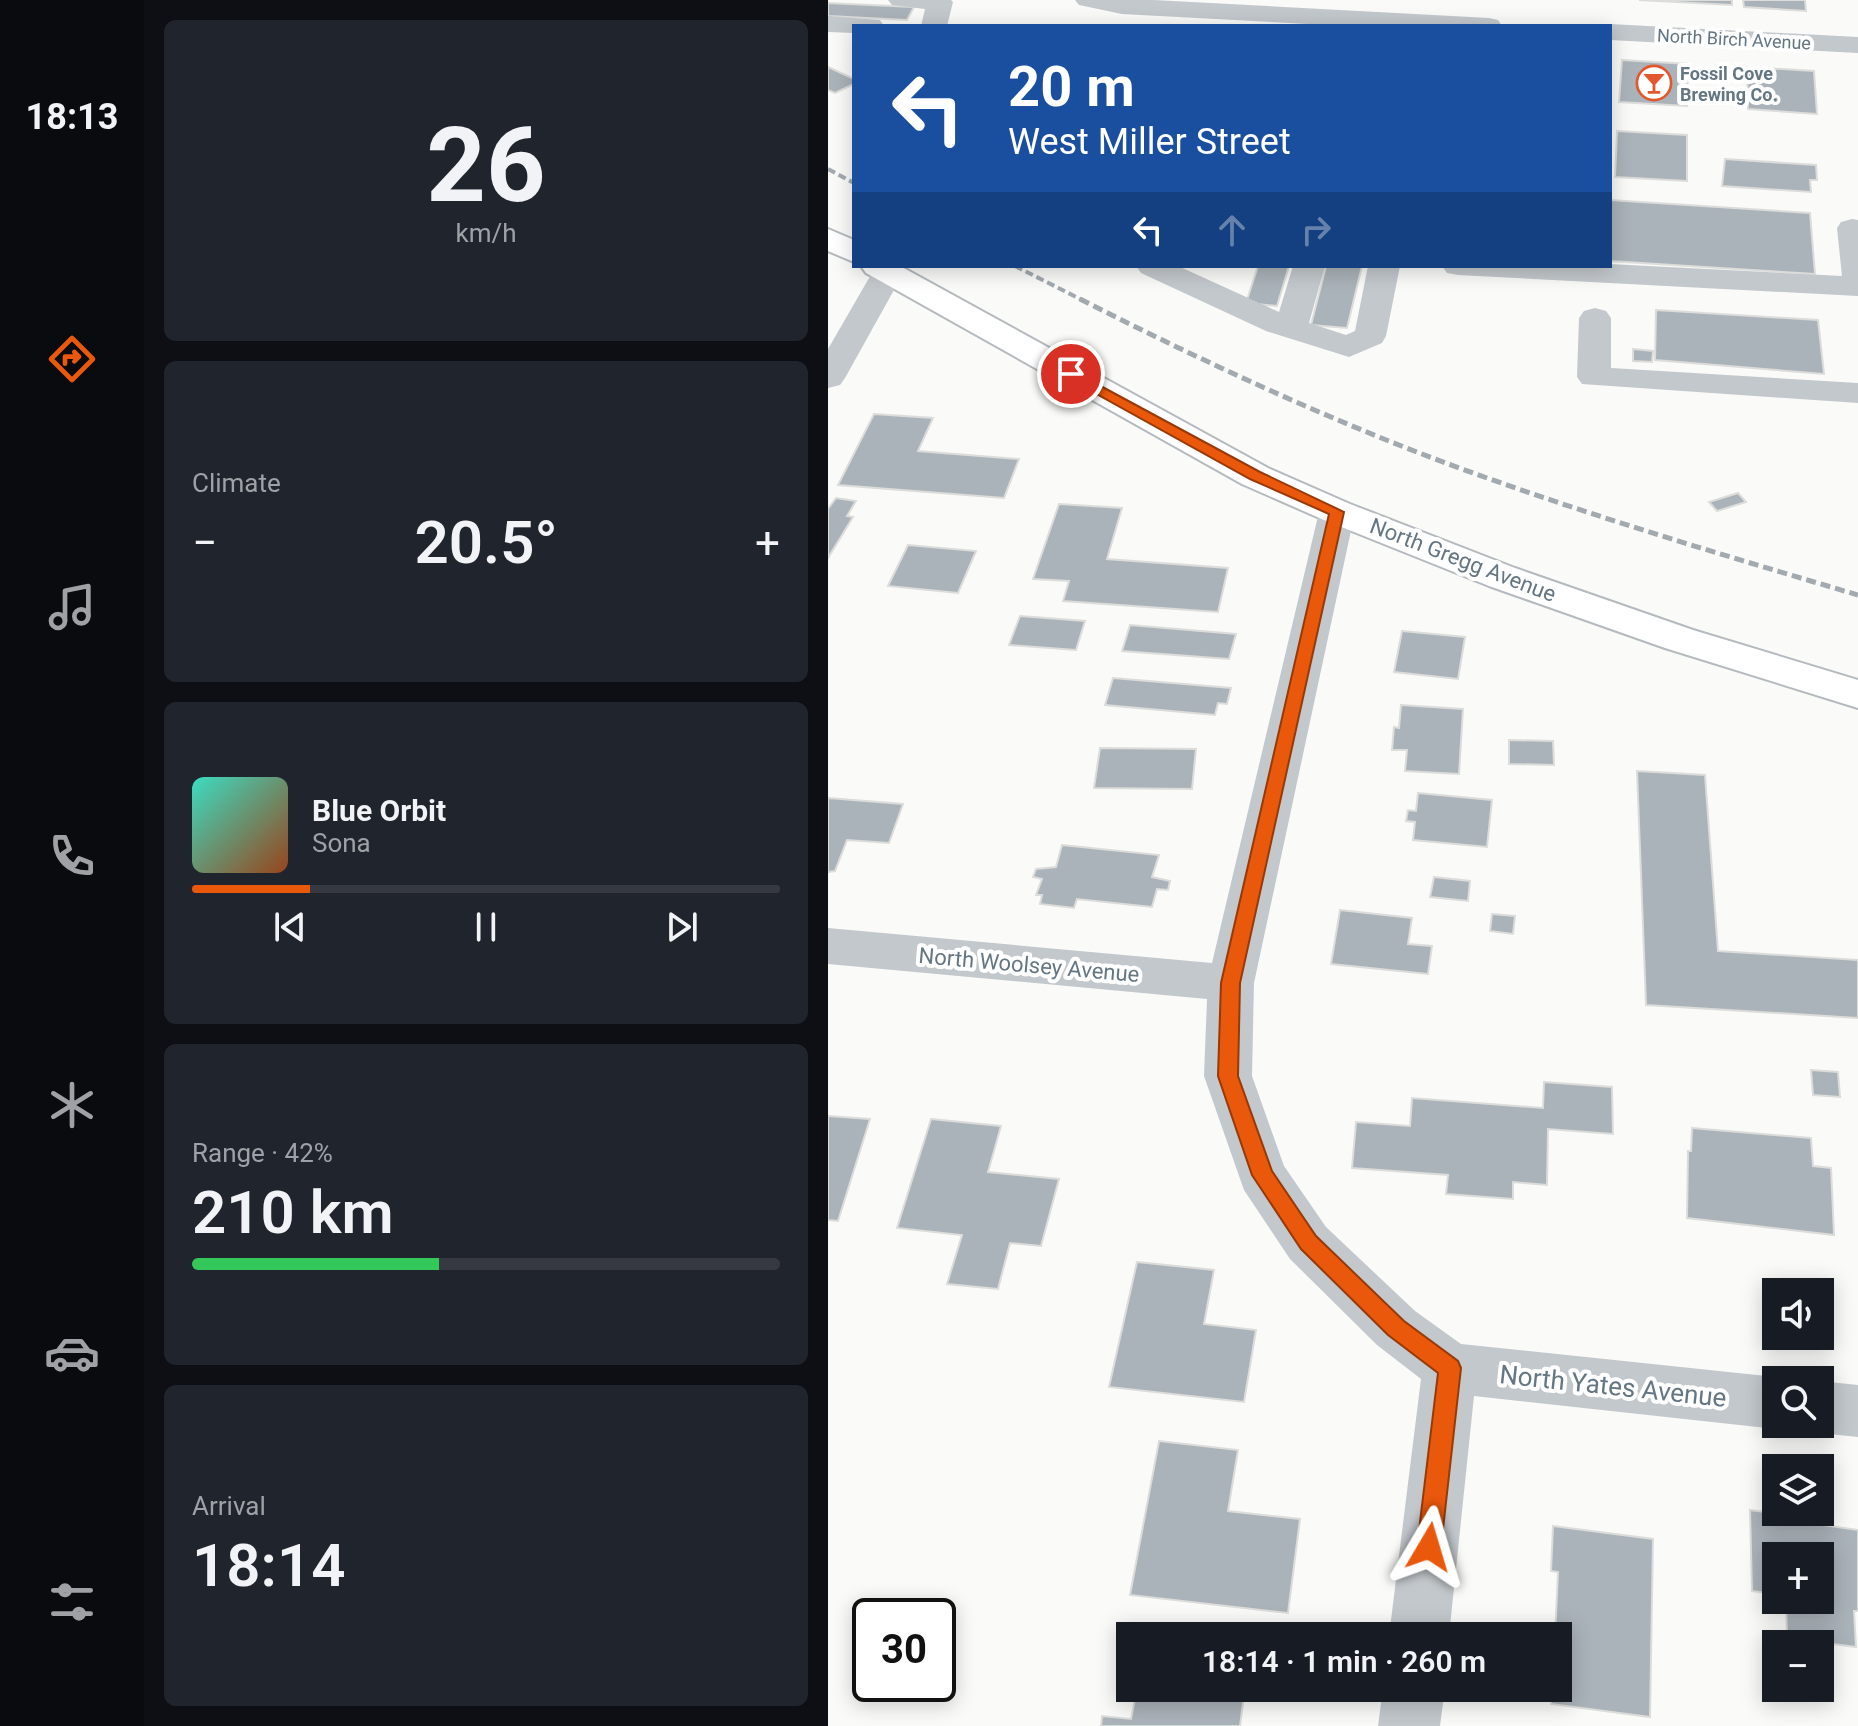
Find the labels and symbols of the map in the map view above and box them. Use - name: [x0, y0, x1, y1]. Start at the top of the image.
- street label: North Birch Avenue: [1657, 24, 1811, 54]
- place label: Fossil Cove Brewing Co.: [1680, 63, 1778, 105]
- bar icon: Fossil Cove Brewing Co.: [1635, 64, 1673, 102]
- pin: [1037, 340, 1105, 408]
- street label: North Gregg Avenue: [1367, 513, 1559, 607]
- street label: North Woolsey Avenue: [918, 943, 1140, 987]
- street label: North Yates Avenue: [1498, 1359, 1728, 1413]
- position arrow: [1387, 1505, 1471, 1589]
- speed limit sign: 30: [852, 1598, 956, 1702]

